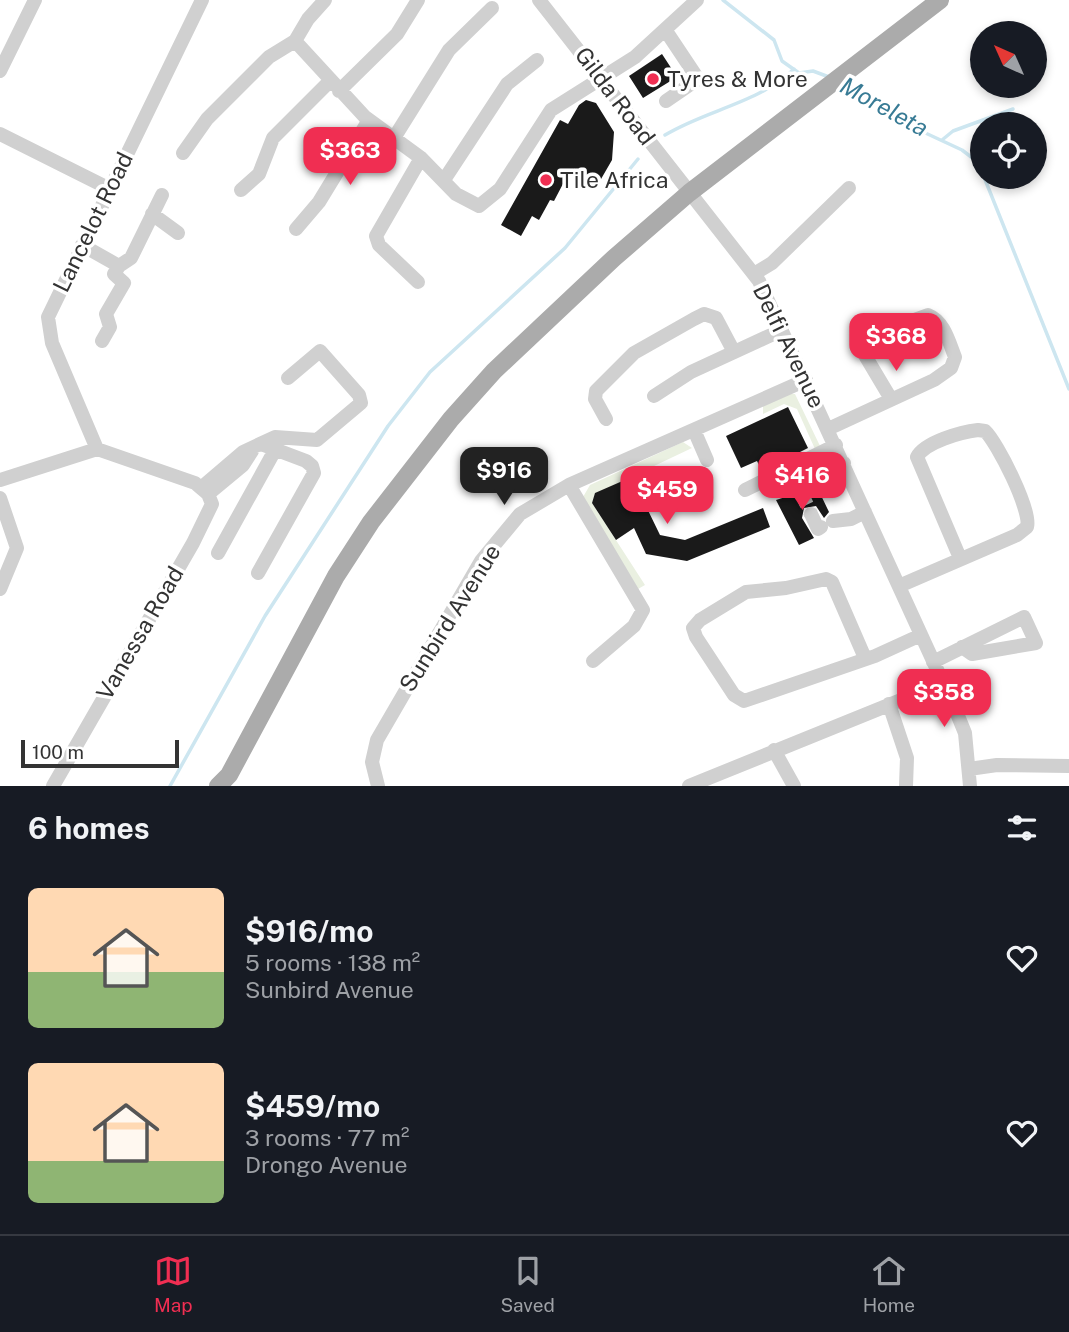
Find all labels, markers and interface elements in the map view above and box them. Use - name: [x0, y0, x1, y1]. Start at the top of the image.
- north arrow: [970, 21, 1046, 98]
- map controls: [970, 21, 1047, 189]
- street label: Gilda Road: [570, 41, 661, 150]
- place label: Tyres & More: [667, 65, 808, 92]
- marker: Tyres & More: [645, 71, 661, 87]
- water label: Moreleta: [836, 71, 933, 142]
- button: locate: [970, 112, 1047, 189]
- pin: $363: [309, 128, 391, 187]
- text: $363: [319, 136, 381, 163]
- street label: Lancelot Road: [47, 147, 138, 296]
- place label: Tile Africa: [560, 166, 668, 193]
- marker: Tile Africa: [538, 172, 554, 188]
- street label: Delfi Avenue: [748, 279, 831, 412]
- pin: $368: [855, 314, 937, 373]
- text: $368: [865, 322, 927, 349]
- pin: $916: [463, 448, 545, 507]
- pin: $416: [761, 452, 843, 512]
- text: $916: [476, 456, 532, 483]
- text: $416: [774, 461, 830, 488]
- pin: $459: [626, 466, 708, 526]
- text: $459: [636, 475, 698, 502]
- street label: Sunbird Avenue: [393, 539, 506, 696]
- street label: Vanessa Road: [91, 561, 189, 704]
- pin: $358: [903, 670, 985, 729]
- text: $358: [913, 678, 975, 705]
- scale bar: [21, 737, 178, 769]
- text: 100 m: [32, 741, 84, 763]
- icon: filters: [1003, 809, 1041, 847]
- text: 6 homes: [28, 810, 150, 846]
- text: $916/mo: [245, 913, 373, 949]
- icon: home: [84, 916, 168, 1000]
- icon: heart: [1003, 939, 1041, 977]
- text: 5 rooms · 138 m²: [245, 949, 420, 976]
- text: Sunbird Avenue: [245, 976, 414, 1003]
- text: $459/mo: [245, 1088, 380, 1124]
- icon: home: [84, 1091, 168, 1175]
- icon: heart: [1003, 1114, 1041, 1152]
- text: 3 rooms · 77 m²: [245, 1124, 409, 1151]
- text: Drongo Avenue: [245, 1151, 407, 1178]
- tab: Map: [154, 1252, 193, 1316]
- tab: Saved: [500, 1252, 555, 1316]
- tab: Home: [863, 1252, 915, 1316]

